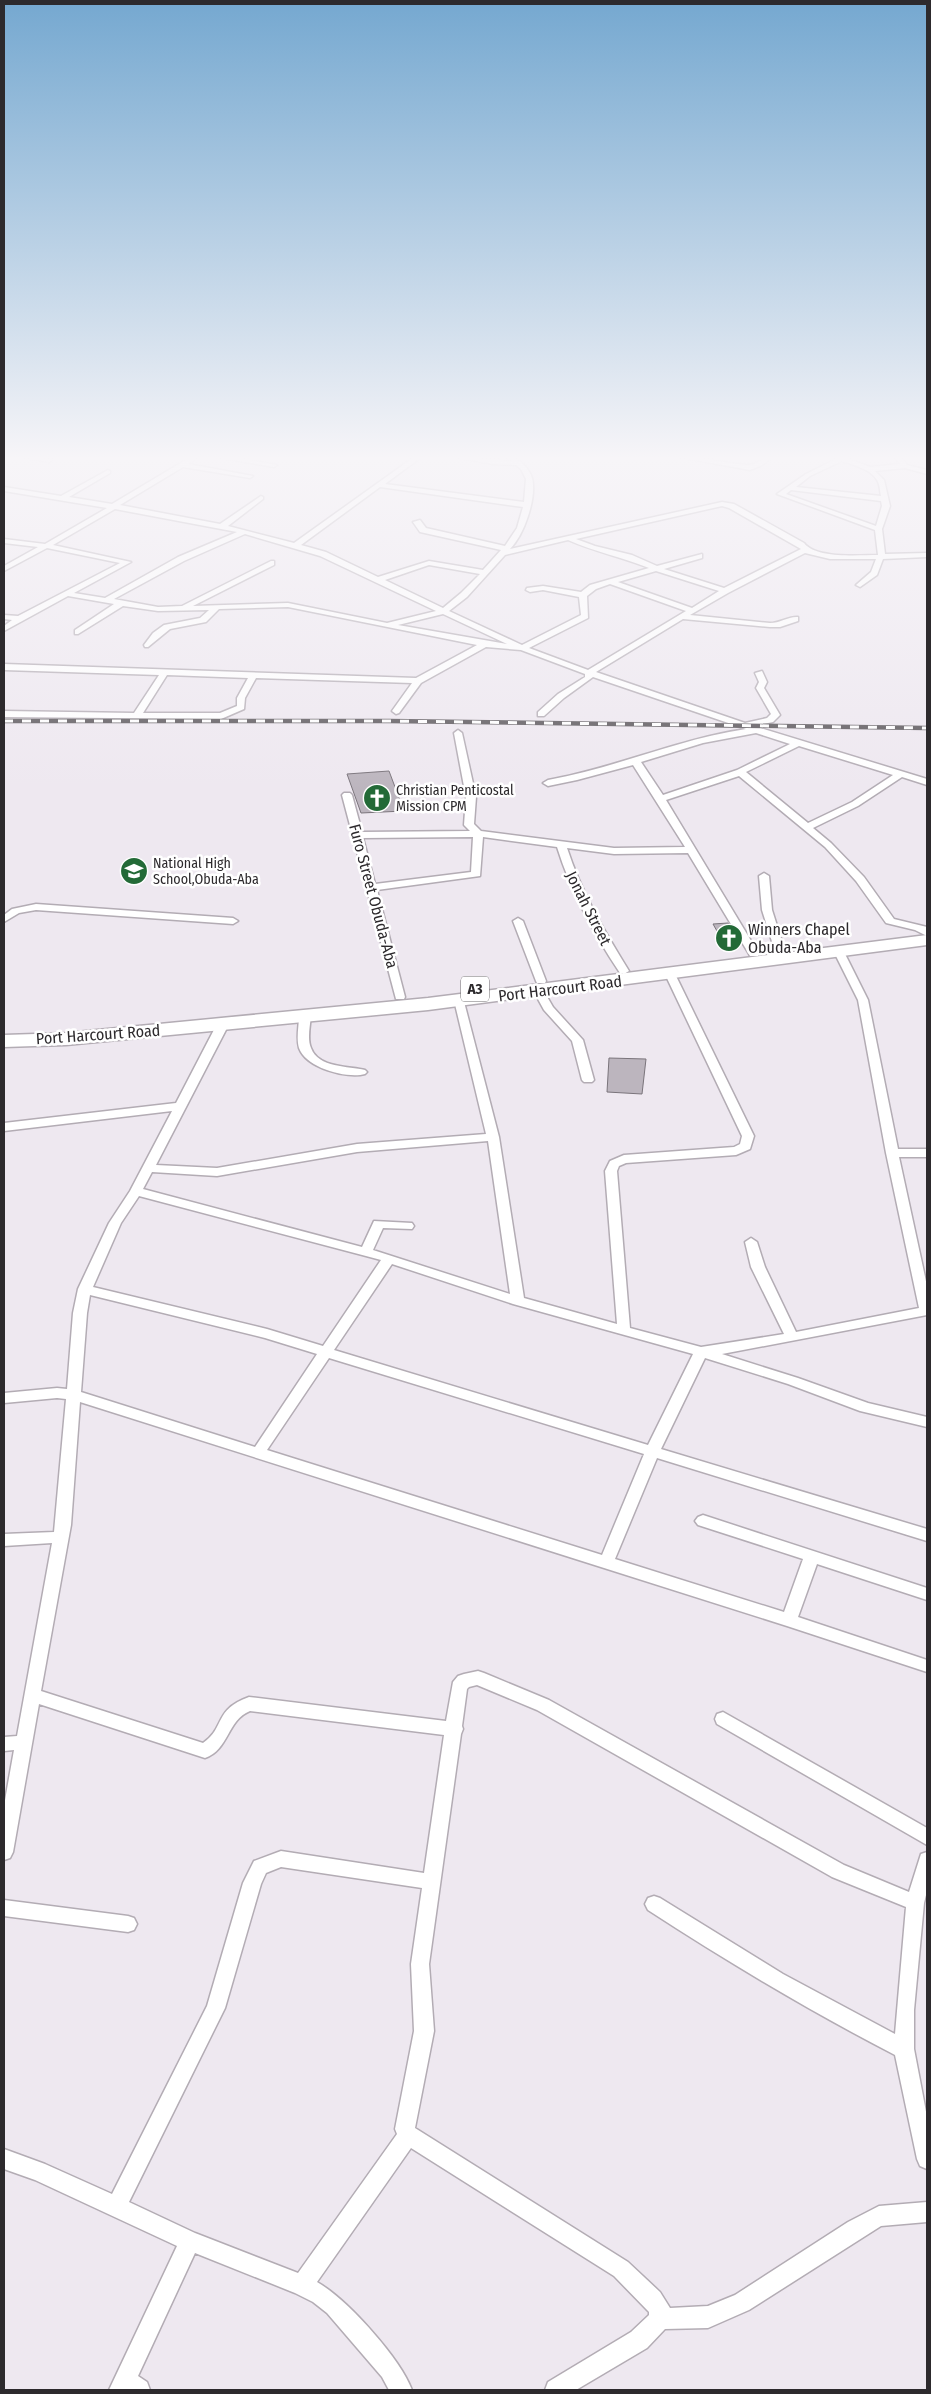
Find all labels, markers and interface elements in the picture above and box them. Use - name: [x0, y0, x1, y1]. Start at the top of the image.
- place label: Christian Penticostal Mission CPM: [396, 782, 514, 815]
- church icon: Christian Penticostal Mission CPM: [362, 783, 392, 813]
- street label: Furo Street Obuda-Aba: [345, 822, 402, 971]
- place label: National High School,Obuda-Aba: [153, 855, 259, 888]
- school or university icon: National High School,Obuda-Aba: [119, 856, 149, 886]
- street label: Jonah Street: [562, 868, 616, 949]
- place label: Winners Chapel Obuda-Aba: [748, 920, 850, 957]
- church icon: Winners Chapel Obuda-Aba: [714, 923, 744, 953]
- street label: Port Harcourt Road: [497, 971, 623, 1006]
- road number: A3: [461, 976, 489, 1002]
- street label: Port Harcourt Road: [35, 1021, 161, 1048]

